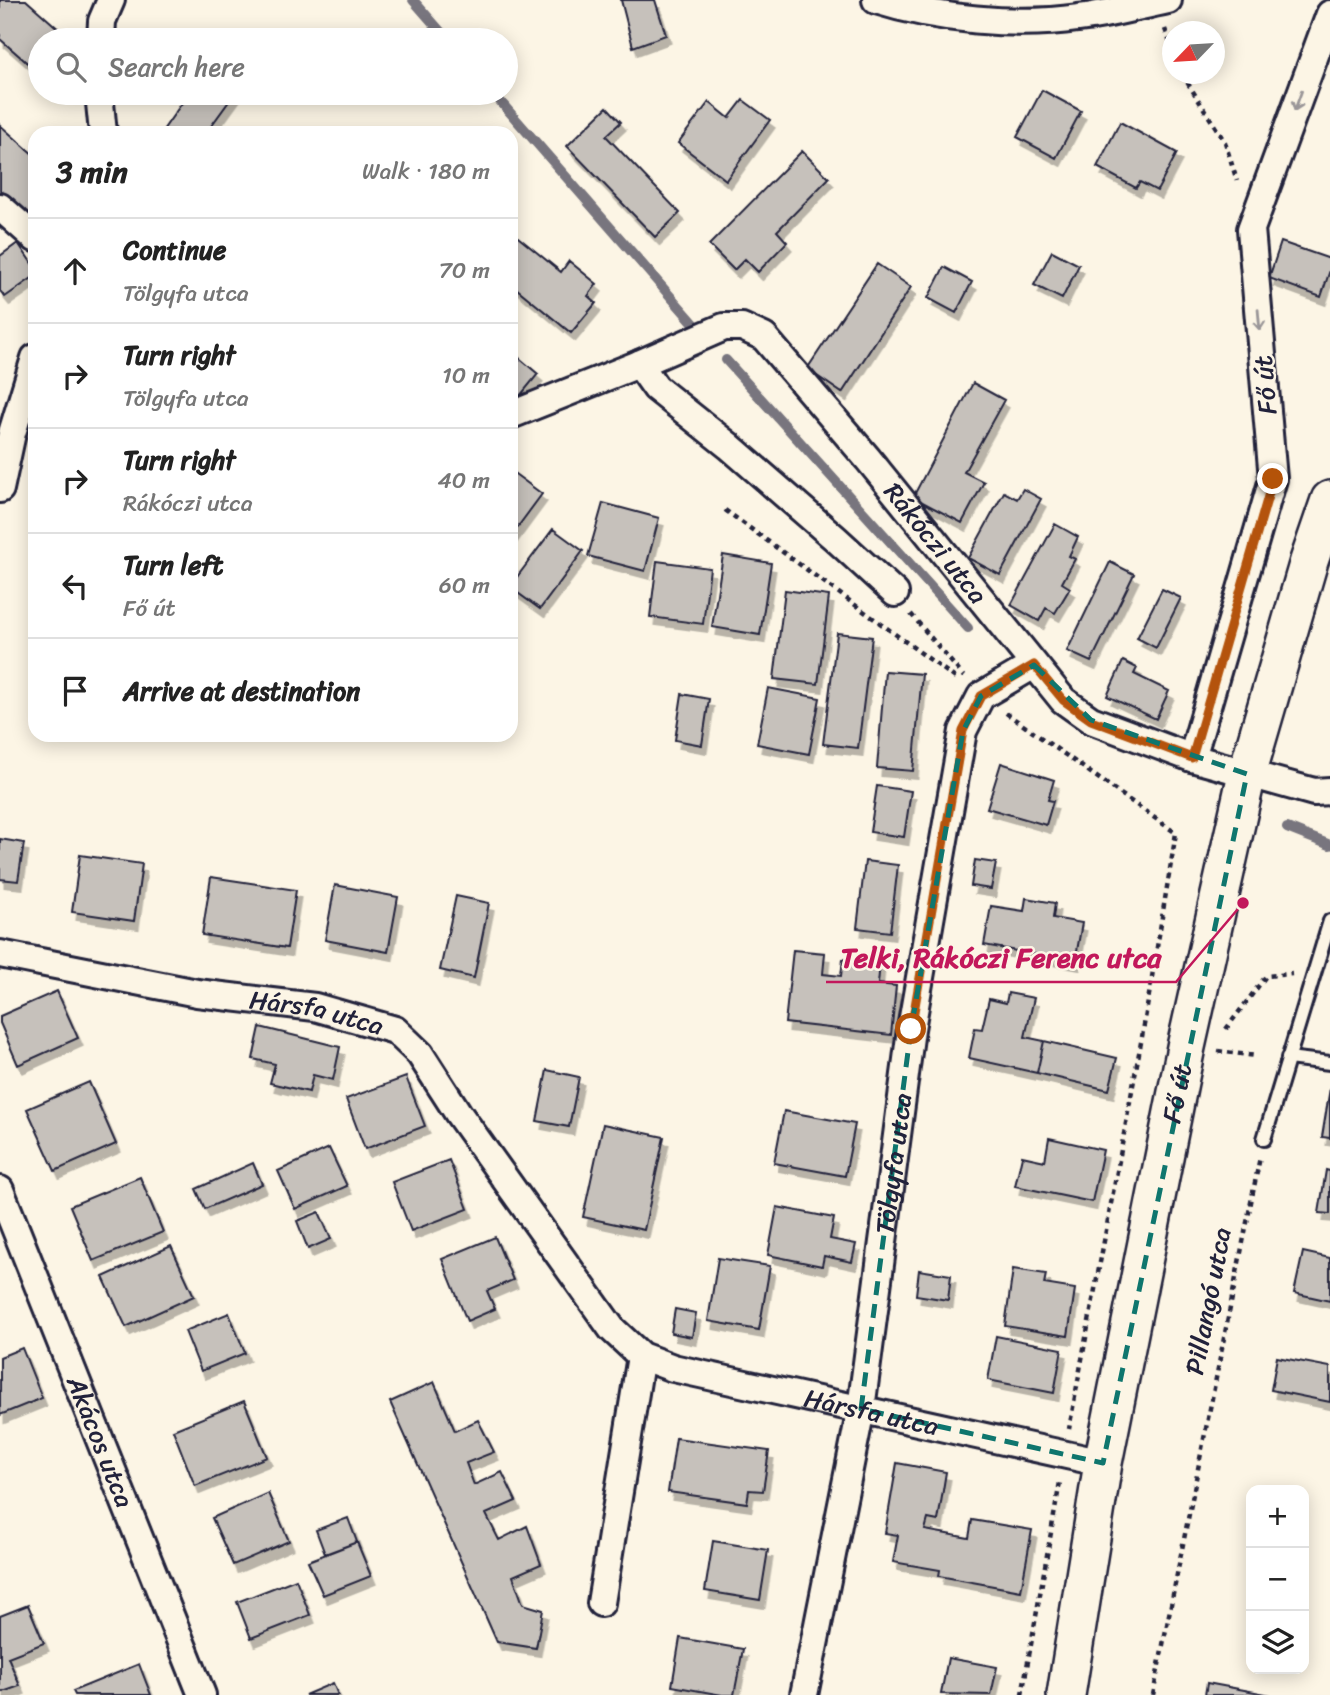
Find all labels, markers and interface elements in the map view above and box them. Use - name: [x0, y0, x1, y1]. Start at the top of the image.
- north arrow: [1162, 21, 1225, 84]
- search box: [28, 28, 518, 105]
- text: Search here: [108, 44, 245, 90]
- icon: search: [52, 48, 90, 86]
- one-way arrow: [1291, 90, 1303, 112]
- text: 3 min: [56, 145, 128, 199]
- text: Walk · 180 m: [362, 151, 490, 192]
- text: Continue: [123, 227, 226, 273]
- text: 70 m: [439, 250, 490, 291]
- icon: ahead: [56, 252, 94, 290]
- text: Tölgyfa utca: [123, 273, 248, 314]
- one-way arrow: [1253, 308, 1266, 331]
- text: Turn right: [123, 332, 236, 378]
- street label: Fő út: [1239, 353, 1291, 417]
- text: 10 m: [442, 355, 490, 396]
- icon: right: [56, 357, 94, 395]
- text: Tölgyfa utca: [123, 378, 248, 419]
- text: Turn right: [123, 437, 236, 483]
- text: 40 m: [437, 460, 490, 501]
- icon: right: [56, 462, 94, 500]
- route end: [1257, 463, 1288, 494]
- street label: Rákóczi utca: [872, 472, 1000, 614]
- text: Rákóczi utca: [123, 483, 253, 524]
- text: Turn left: [123, 542, 223, 588]
- text: 60 m: [439, 565, 490, 606]
- icon: left: [56, 567, 94, 605]
- text: Fő út: [123, 588, 176, 629]
- text: Arrive at destination: [123, 668, 360, 714]
- icon: arrive: [56, 672, 94, 710]
- callout: Telki, Rákóczi Ferenc utca: [826, 933, 1176, 982]
- text: Telki, Rákóczi Ferenc utca: [841, 933, 1162, 982]
- street label: Hársfa utca: [247, 976, 389, 1049]
- route start: [895, 1013, 926, 1044]
- street label: Fő út: [1148, 1060, 1205, 1127]
- street label: Tölgyfa utca: [861, 1090, 925, 1237]
- street label: Pillangó utca: [1171, 1223, 1245, 1379]
- street label: Akácos utca: [53, 1368, 148, 1515]
- street label: Hársfa utca: [800, 1375, 943, 1449]
- map controls: [1246, 1485, 1309, 1674]
- button: +: [1246, 1485, 1309, 1548]
- button: −: [1246, 1548, 1309, 1611]
- button: layers: [1246, 1611, 1309, 1674]

